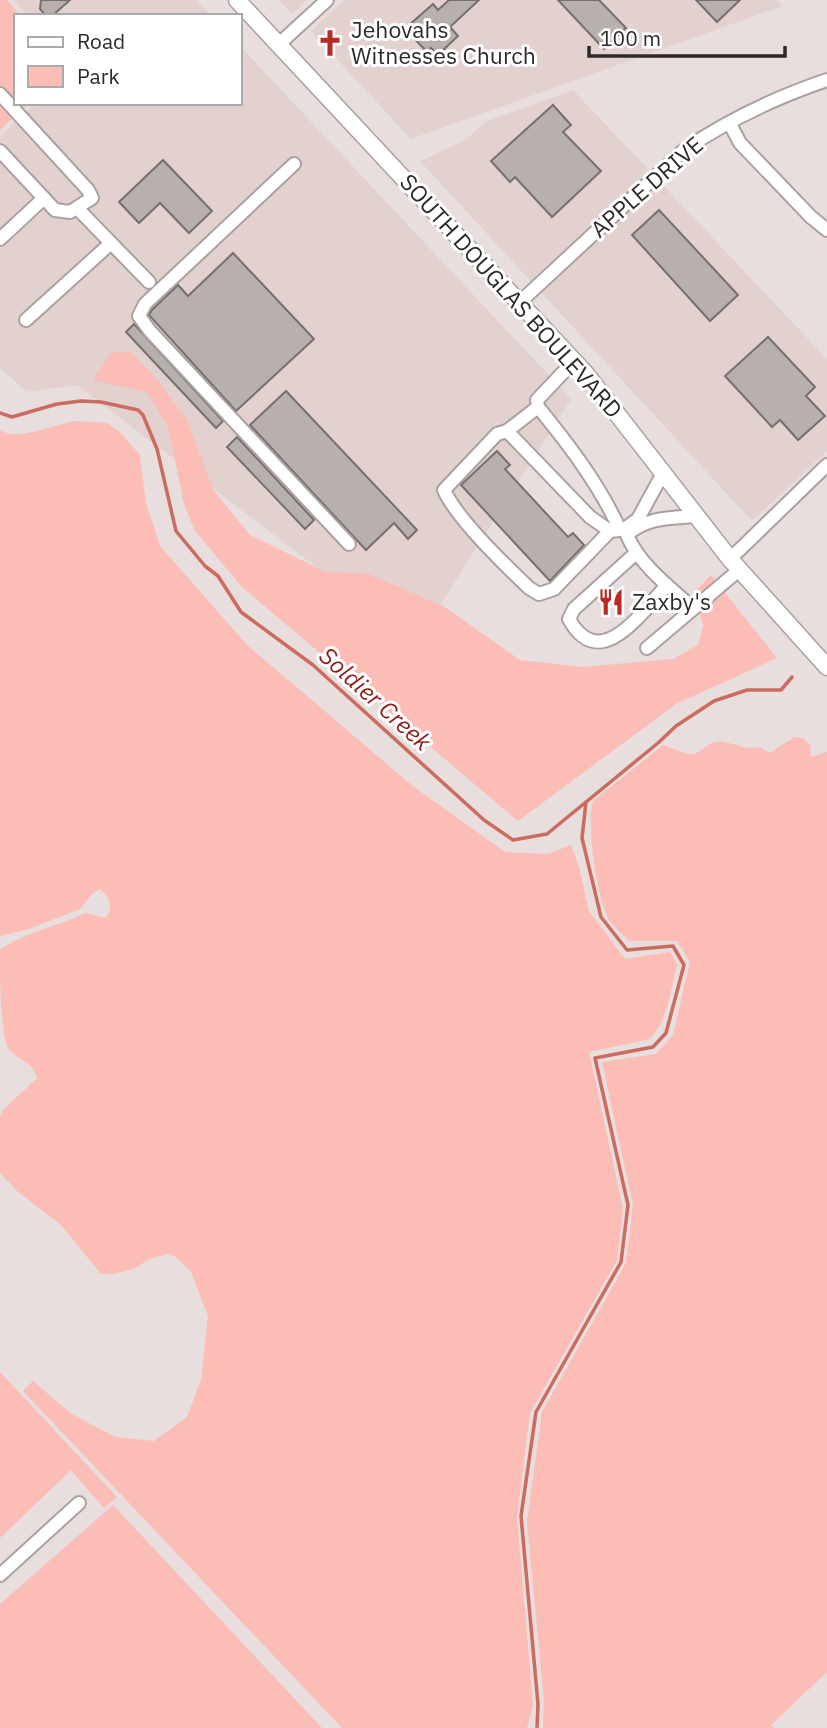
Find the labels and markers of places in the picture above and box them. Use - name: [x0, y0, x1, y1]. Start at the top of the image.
- place label: Jehovahs Witnesses Church: [351, 14, 536, 70]
- church icon: Jehovahs Witnesses Church: [315, 28, 345, 58]
- place label: Zaxby's: [632, 586, 711, 616]
- restaurant icon: Zaxby's: [596, 587, 626, 617]

